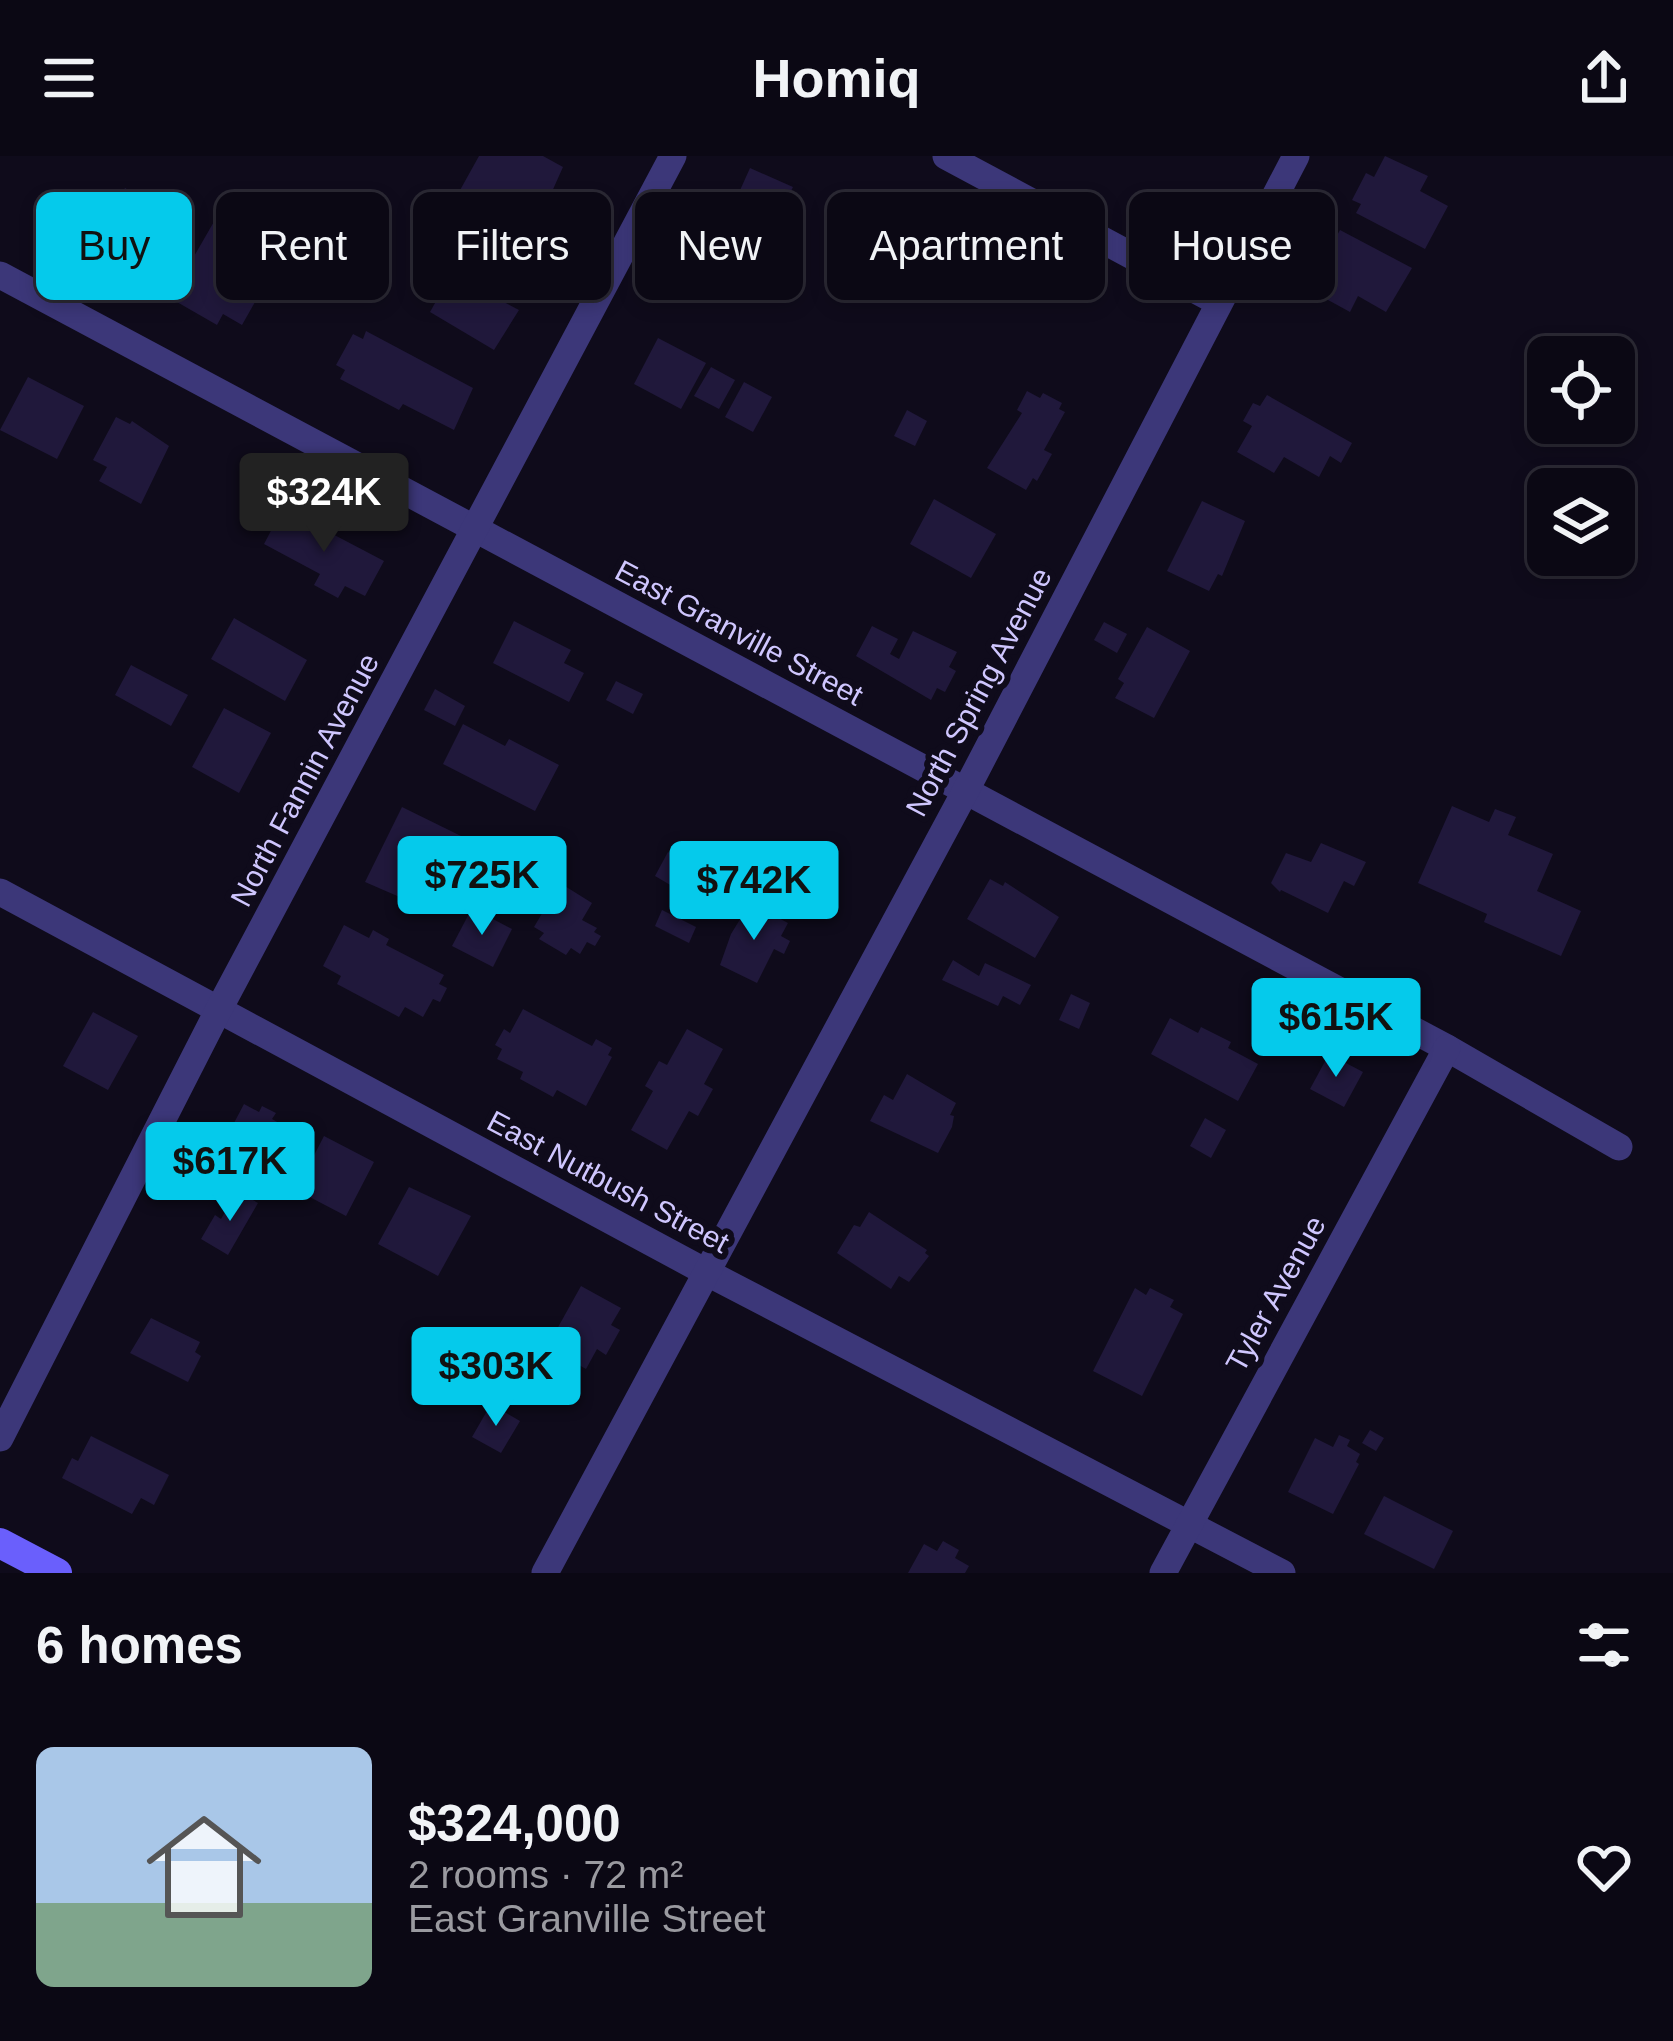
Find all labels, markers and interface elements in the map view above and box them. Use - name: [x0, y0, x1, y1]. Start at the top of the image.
- icon: menu: [36, 45, 102, 111]
- icon: share: [1571, 45, 1637, 111]
- text: Homiq: [753, 48, 921, 108]
- chip: Buy: [36, 192, 192, 300]
- chip: Rent: [216, 192, 389, 300]
- chip: Filters: [413, 192, 611, 300]
- chip: New: [635, 192, 803, 300]
- chip: Apartment: [827, 192, 1105, 300]
- chip: House: [1129, 192, 1335, 300]
- map controls: [1527, 336, 1635, 576]
- button: locate: [1527, 336, 1635, 444]
- pin: $324K: [240, 453, 408, 555]
- button: layers: [1527, 468, 1635, 576]
- text: $324K: [267, 470, 381, 513]
- street label: East Granville Street: [610, 553, 869, 712]
- street label: North Spring Avenue: [899, 562, 1058, 821]
- street label: North Fannin Avenue: [224, 648, 385, 912]
- pin: $725K: [398, 836, 566, 938]
- pin: $742K: [670, 841, 838, 943]
- text: $725K: [425, 853, 539, 896]
- text: $742K: [697, 858, 811, 901]
- pin: $615K: [1252, 978, 1420, 1080]
- text: $615K: [1279, 995, 1393, 1038]
- street label: East Nutbush Street: [482, 1104, 735, 1259]
- pin: $617K: [146, 1122, 314, 1224]
- text: $617K: [173, 1139, 287, 1182]
- street label: Tyler Avenue: [1219, 1210, 1332, 1377]
- pin: $303K: [412, 1327, 580, 1429]
- text: $303K: [439, 1344, 553, 1387]
- icon: filters: [1571, 1612, 1637, 1678]
- text: 6 homes: [36, 1617, 243, 1674]
- icon: home: [132, 1795, 276, 1939]
- text: $324,000: [408, 1795, 621, 1852]
- icon: heart: [1571, 1834, 1637, 1900]
- text: 2 rooms · 72 m²: [408, 1853, 683, 1896]
- text: East Granville Street: [408, 1897, 766, 1940]

